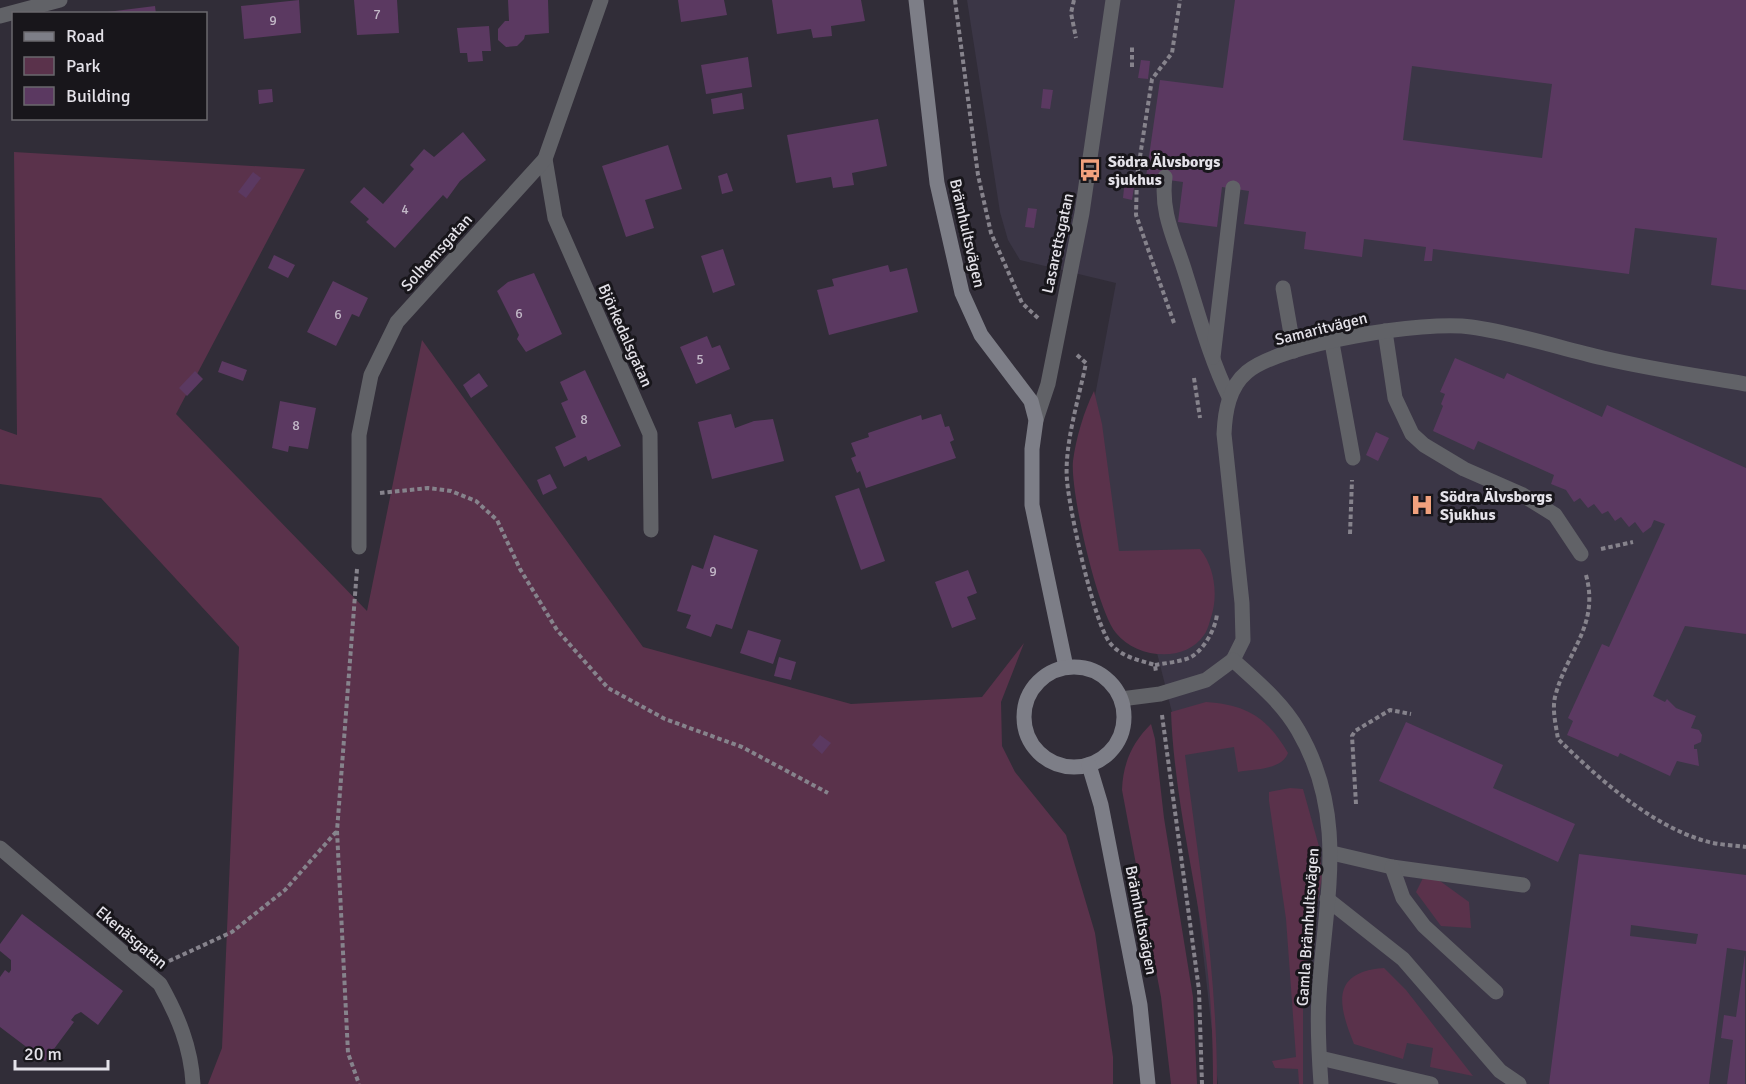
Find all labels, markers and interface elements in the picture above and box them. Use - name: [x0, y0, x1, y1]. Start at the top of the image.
- house number: 7: [373, 6, 381, 23]
- legend: [12, 12, 207, 120]
- house number: 9: [269, 12, 277, 29]
- text: Road: [66, 25, 105, 47]
- text: Park: [66, 55, 101, 77]
- text: Building: [66, 85, 130, 107]
- place label: Södra Älvsborgs sjukhus: [1108, 152, 1220, 190]
- bus stop icon: Södra Älvsborgs sjukhus: [1077, 157, 1103, 183]
- street label: Brämhultsvägen: [945, 177, 989, 290]
- street label: Lasarettsgatan: [1038, 191, 1078, 295]
- house number: 4: [401, 201, 409, 218]
- street label: Solhemsgatan: [397, 210, 477, 295]
- street label: Björkedalsgatan: [593, 281, 657, 390]
- house number: 6: [515, 305, 523, 322]
- house number: 6: [334, 306, 342, 323]
- street label: Samaritvägen: [1273, 308, 1370, 350]
- house number: 5: [696, 351, 704, 368]
- house number: 8: [580, 411, 588, 428]
- house number: 8: [292, 417, 300, 434]
- place label: Södra Älvsborgs Sjukhus: [1440, 487, 1552, 525]
- hospital icon: Södra Älvsborgs Sjukhus: [1409, 492, 1435, 518]
- house number: 9: [709, 563, 717, 580]
- street label: Gamla Brämhultsvägen: [1292, 847, 1324, 1007]
- street label: Brämhultsvägen: [1121, 864, 1161, 977]
- street label: Ekenäsgatan: [91, 902, 171, 974]
- scale bar: [15, 1033, 108, 1071]
- text: 20 m: [24, 1043, 62, 1065]

